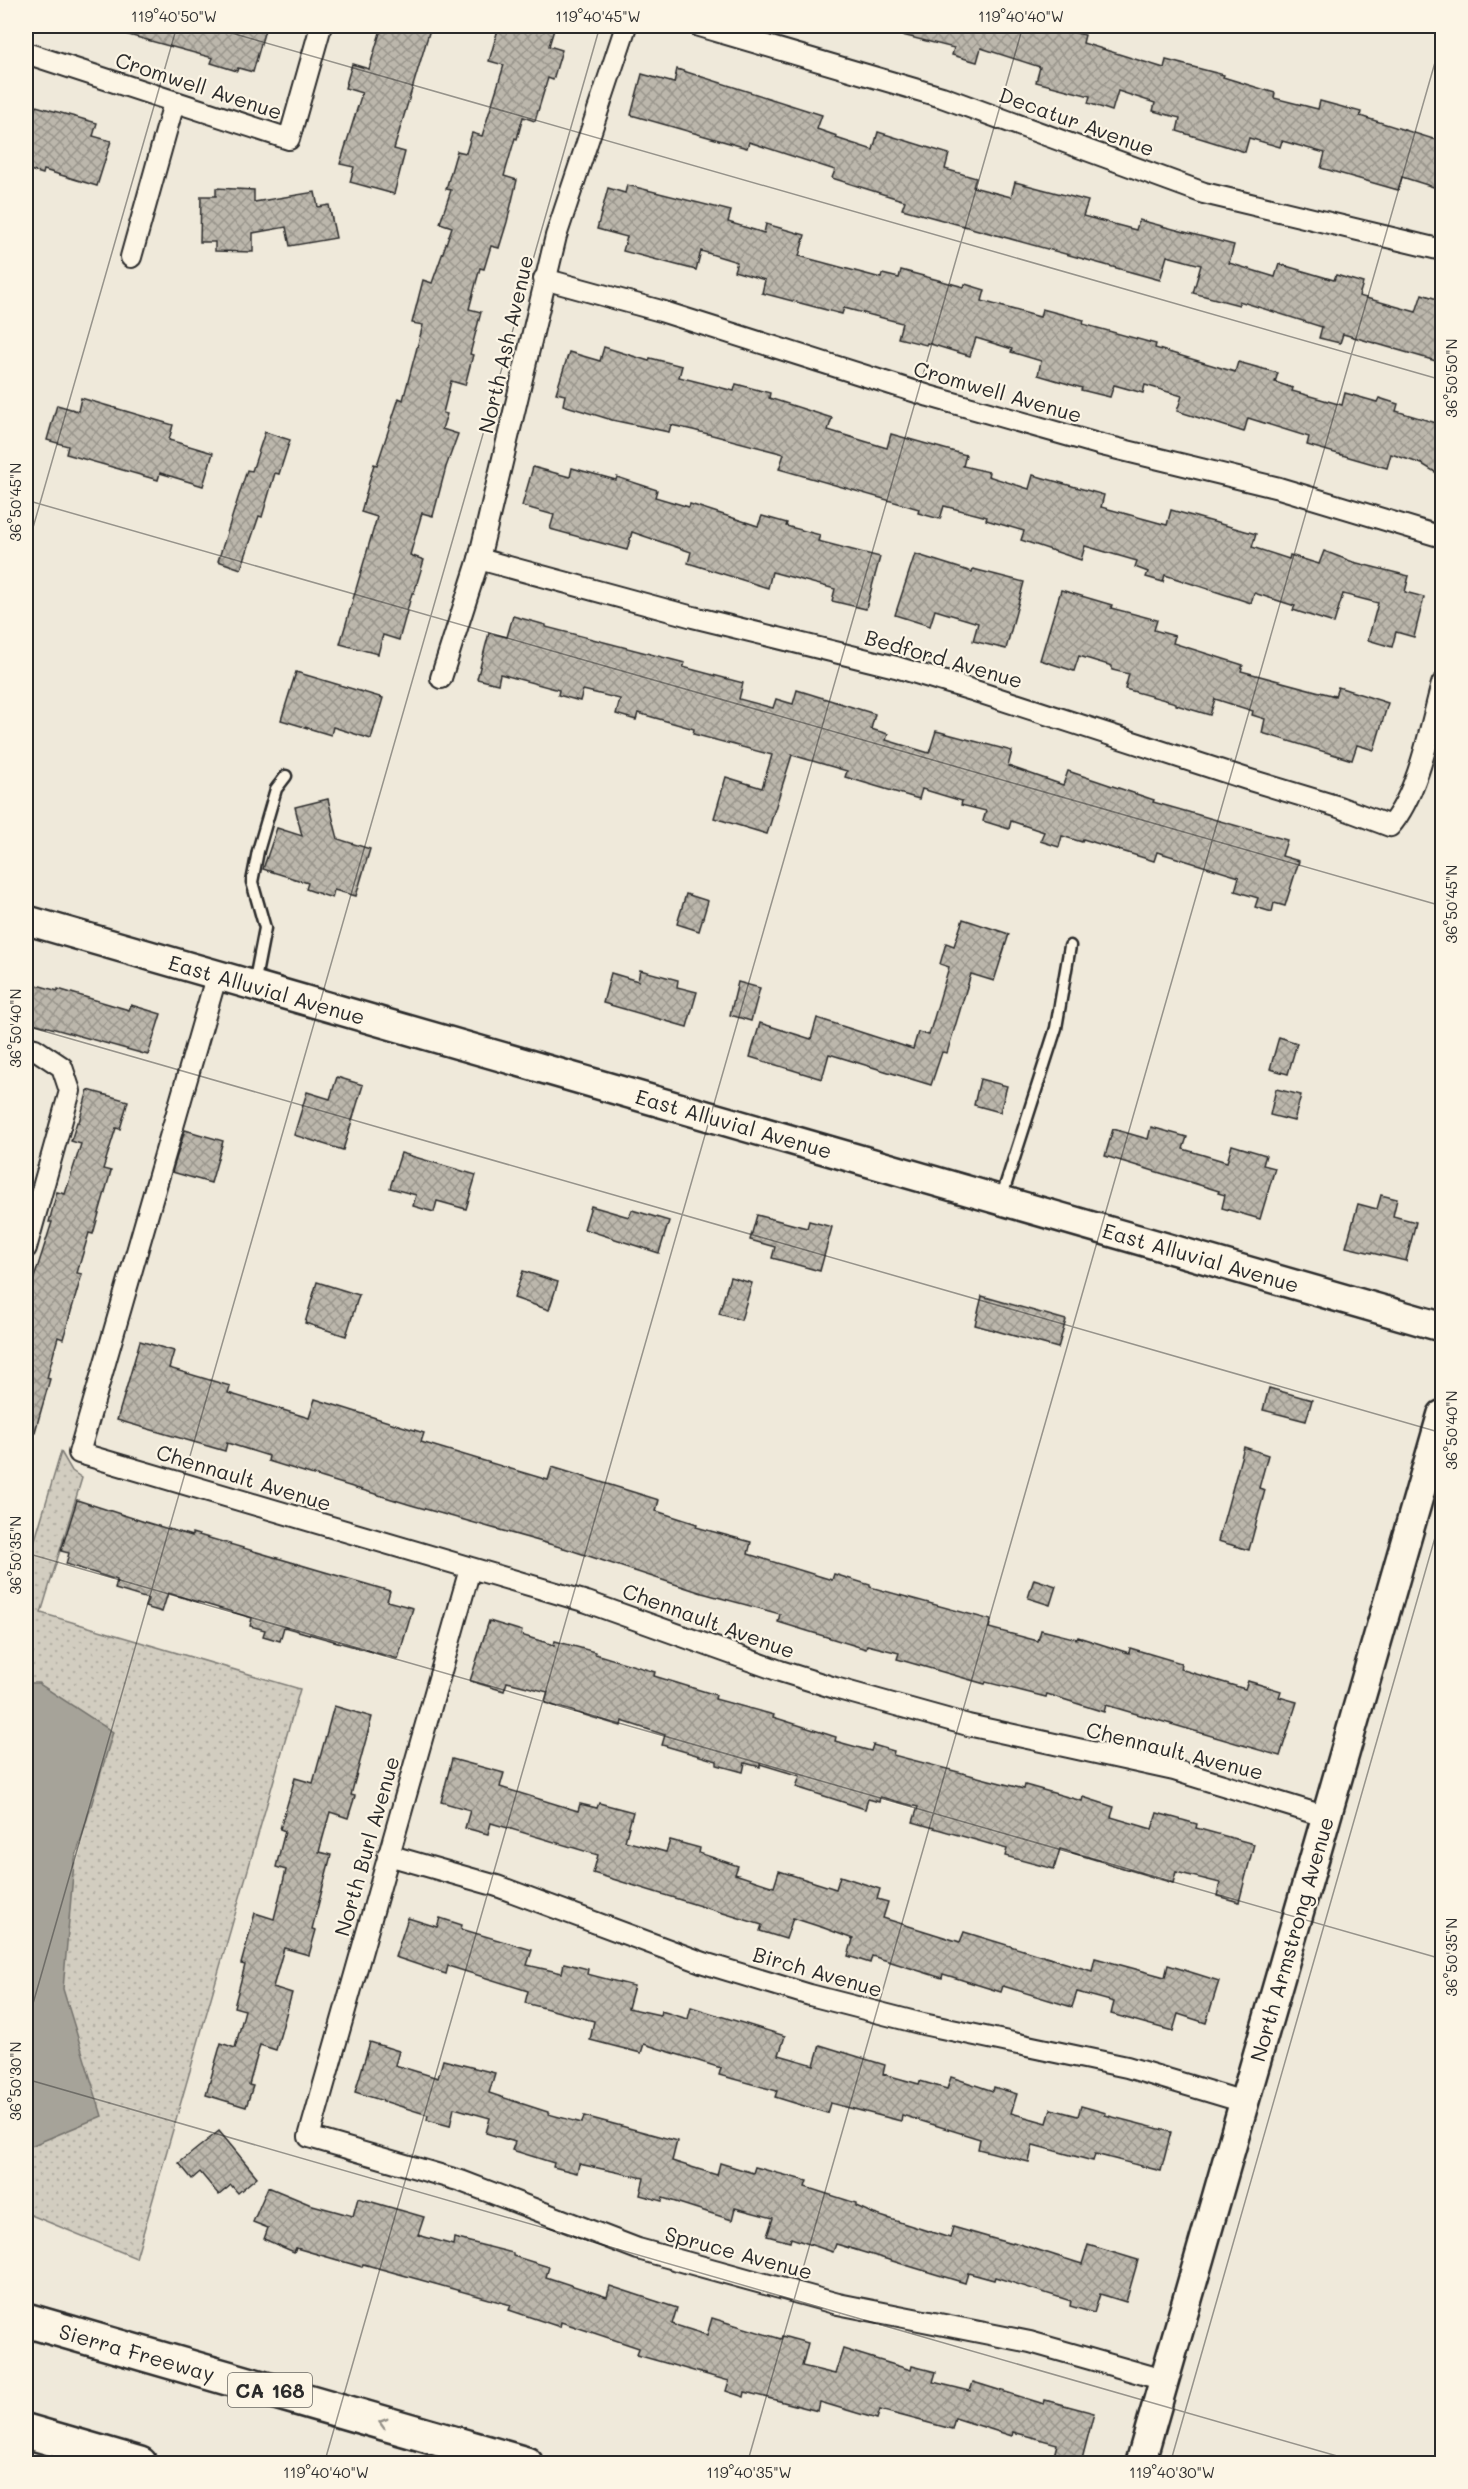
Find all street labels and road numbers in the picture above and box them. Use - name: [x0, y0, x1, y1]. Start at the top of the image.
- street label: Cromwell Avenue: [112, 45, 286, 125]
- street label: Decatur Avenue: [996, 80, 1158, 162]
- street label: North Ash Avenue: [471, 252, 539, 436]
- street label: Cromwell Avenue: [911, 354, 1085, 428]
- street label: Bedford Avenue: [862, 623, 1026, 693]
- street label: East Alluvial Avenue: [166, 948, 368, 1030]
- street label: East Alluvial Avenue: [633, 1082, 835, 1164]
- street label: East Alluvial Avenue: [1100, 1216, 1302, 1298]
- street label: Chennault Avenue: [153, 1438, 335, 1516]
- street label: Chennault Avenue: [619, 1576, 799, 1664]
- street label: Chennault Avenue: [1084, 1715, 1266, 1785]
- street label: North Burl Avenue: [327, 1753, 405, 1939]
- street label: North Armstrong Avenue: [1243, 1813, 1339, 2065]
- street label: Birch Avenue: [750, 1940, 886, 2002]
- street label: Spruce Avenue: [662, 2219, 816, 2285]
- street label: Sierra Freeway: [56, 2317, 218, 2387]
- road number: CA 168: [228, 2373, 312, 2407]

